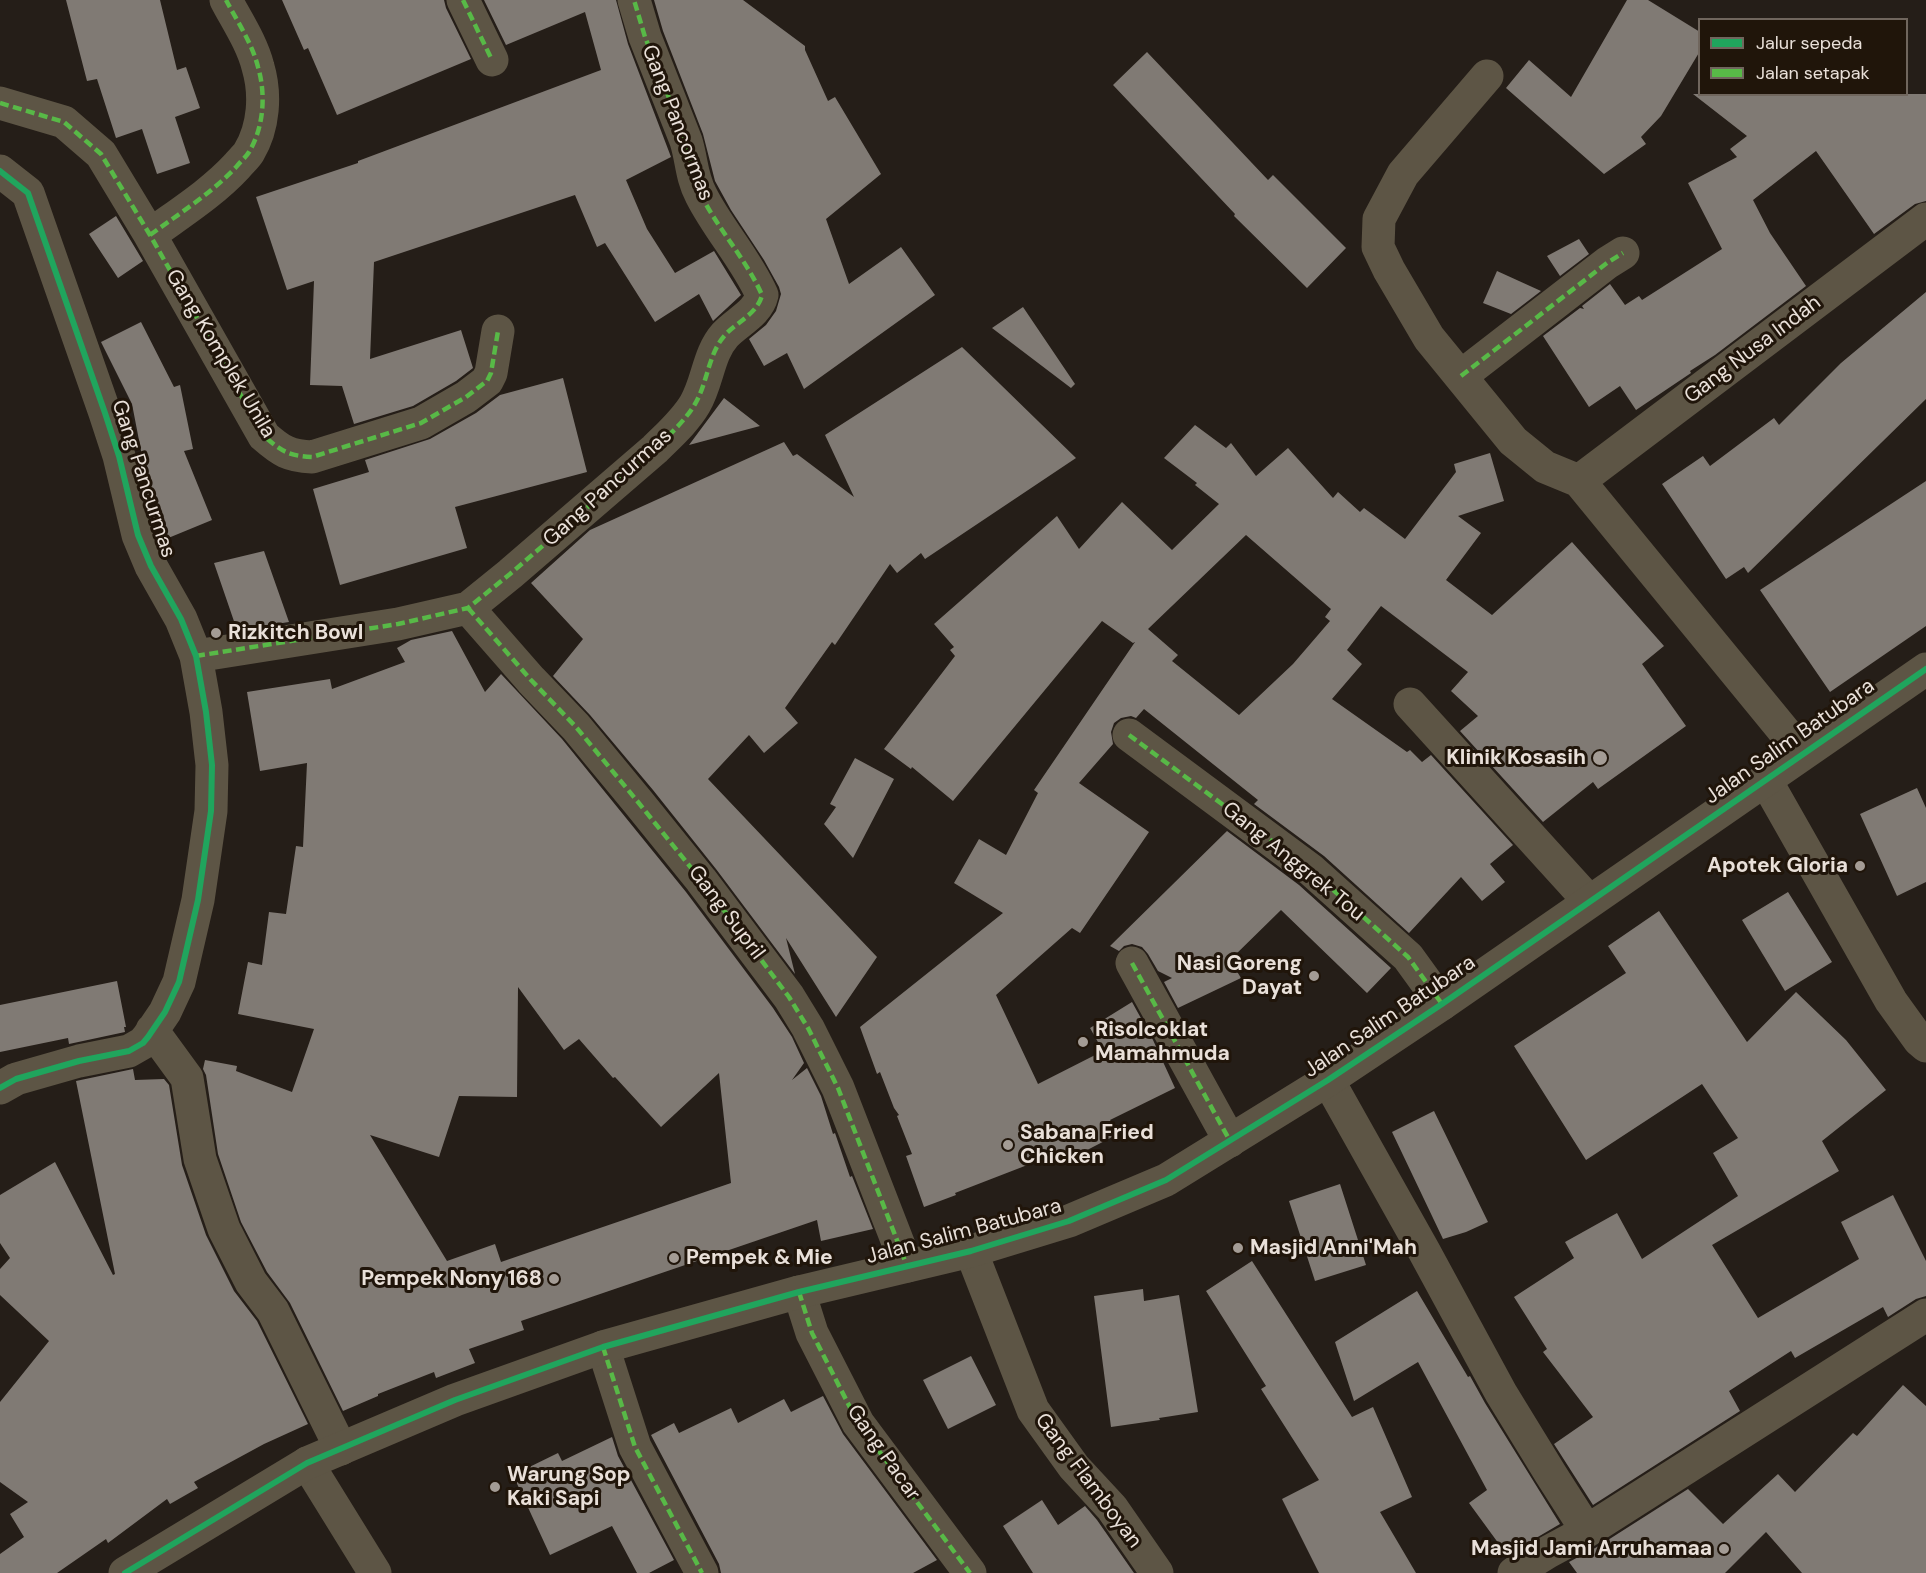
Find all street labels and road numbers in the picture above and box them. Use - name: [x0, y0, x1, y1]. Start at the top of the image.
- street label: Gang Pancormas: [636, 42, 718, 204]
- street label: Gang Komplek Unila: [160, 265, 280, 443]
- street label: Gang Nusa Indah: [1680, 290, 1826, 410]
- street label: Gang Pancurmas: [106, 397, 180, 561]
- street label: Gang Pancurmas: [538, 424, 678, 552]
- street label: Jalan Salim Batubara: [1700, 674, 1880, 810]
- street label: Gang Anggrek Tou: [1217, 797, 1369, 927]
- street label: Gang Supril: [682, 861, 770, 965]
- street label: Jalan Salim Batubara: [1300, 950, 1480, 1084]
- street label: Jalan Salim Batubara: [864, 1194, 1064, 1270]
- street label: Gang Pacar: [841, 1400, 925, 1506]
- street label: Gang Flamboyan: [1029, 1409, 1147, 1553]

